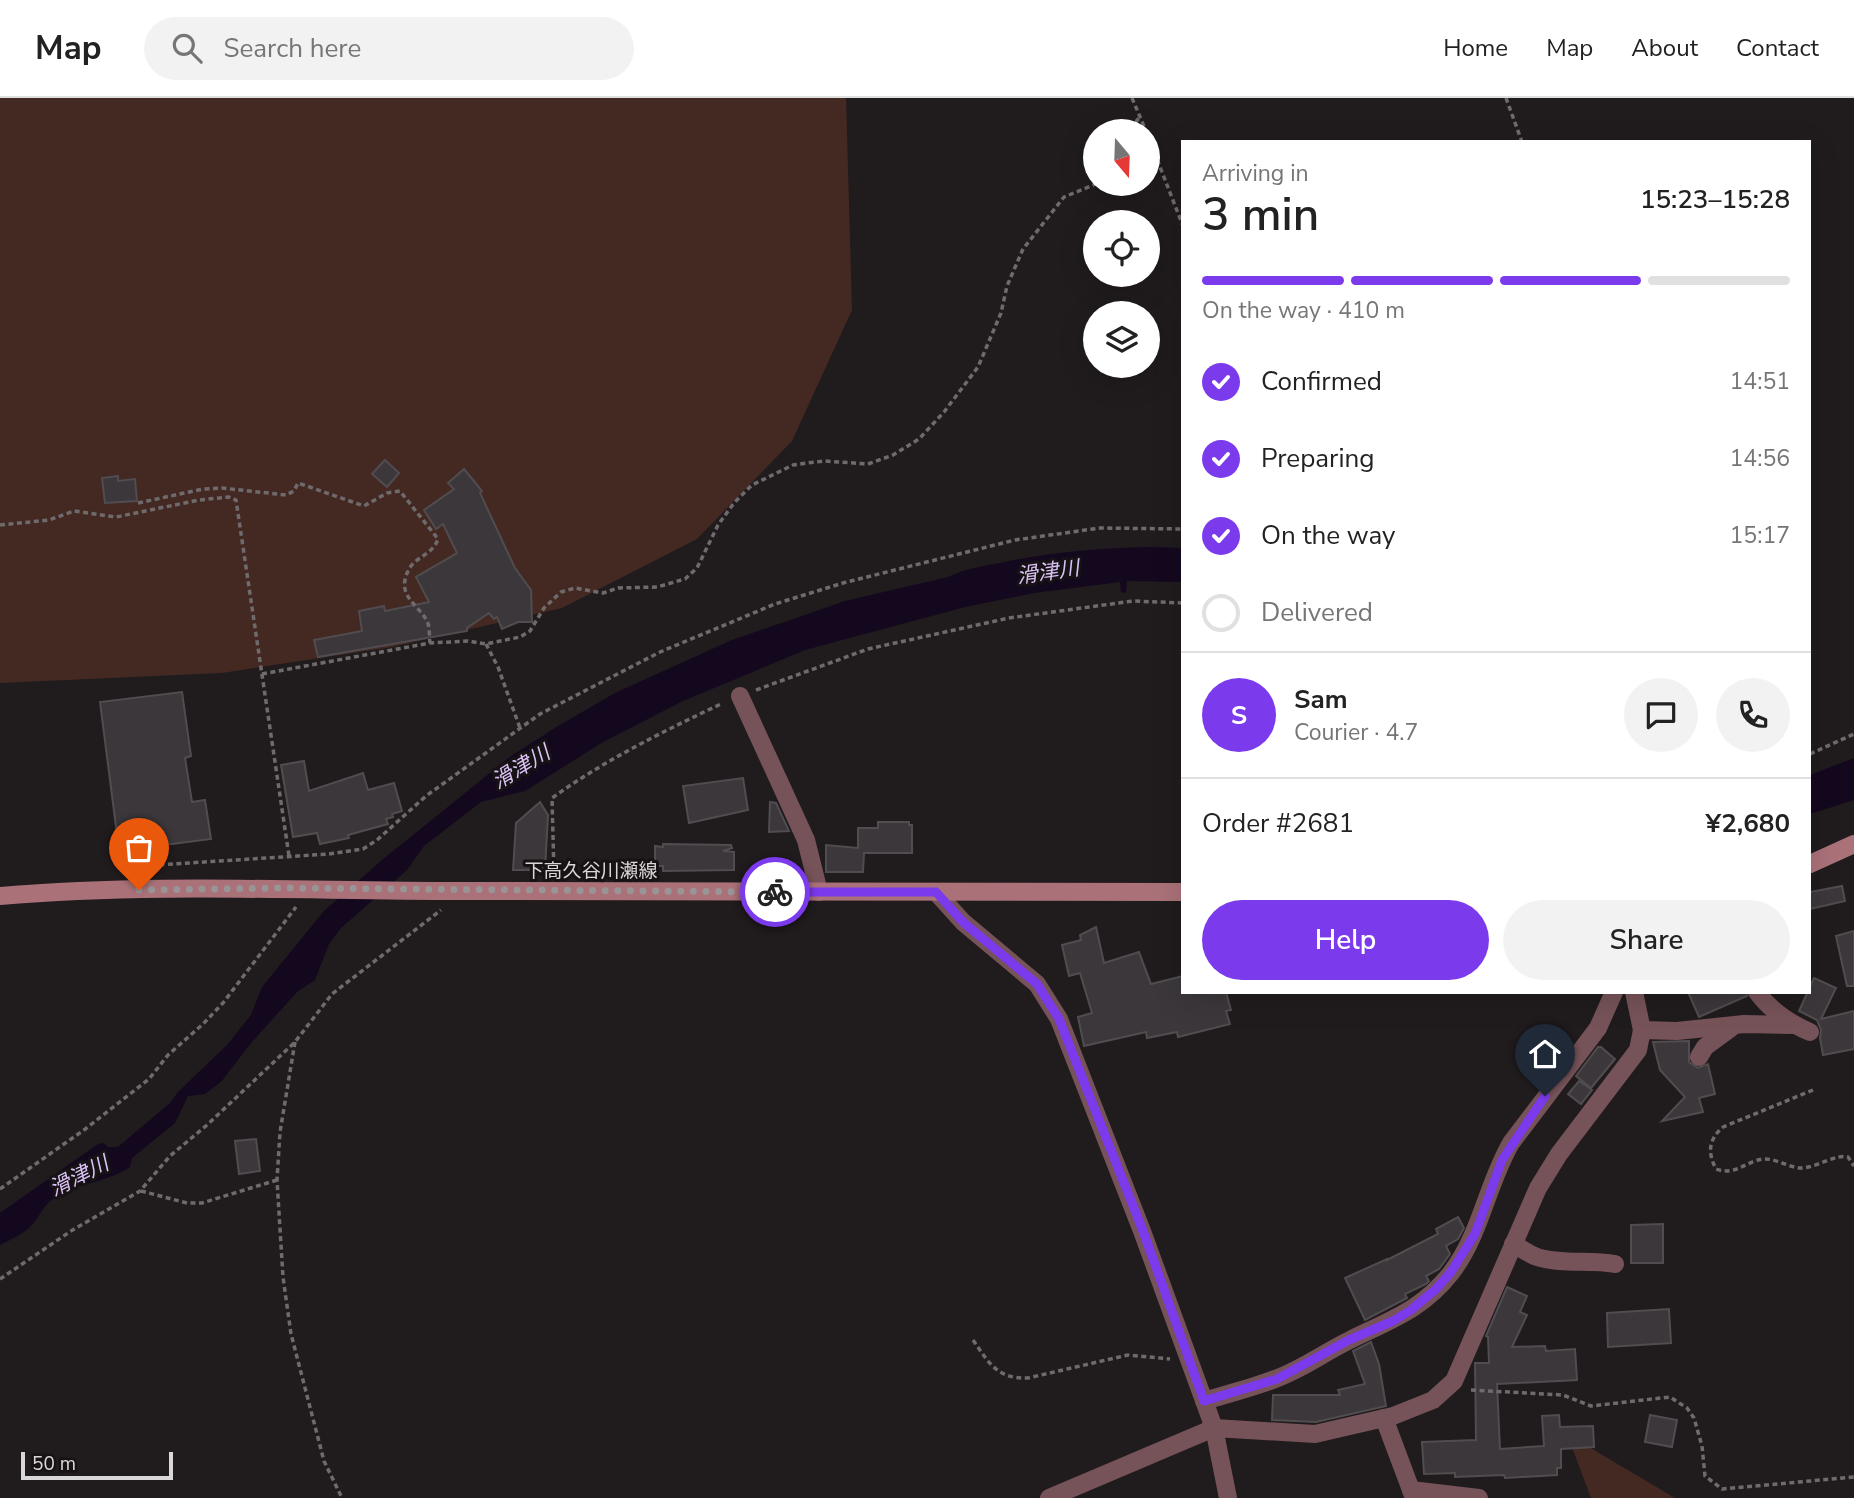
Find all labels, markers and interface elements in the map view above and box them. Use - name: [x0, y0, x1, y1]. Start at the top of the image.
- search box: [144, 17, 634, 80]
- text: Map: [35, 26, 102, 71]
- icon: search: [168, 29, 206, 67]
- text: Search here: [224, 31, 361, 66]
- text: Home: [1443, 32, 1508, 64]
- text: Map: [1546, 32, 1593, 64]
- text: About: [1631, 32, 1698, 64]
- text: Contact: [1736, 32, 1819, 64]
- north arrow: [1083, 119, 1160, 196]
- map controls: [1083, 119, 1160, 378]
- text: Arriving in: [1202, 158, 1309, 189]
- text: 15:23–15:28: [1640, 182, 1790, 217]
- text: 3 min: [1202, 183, 1319, 246]
- button: locate: [1083, 210, 1160, 287]
- text: On the way · 410 m: [1202, 295, 1405, 326]
- button: layers: [1083, 301, 1160, 378]
- icon: check: [1202, 363, 1240, 401]
- text: Confirmed: [1261, 364, 1382, 399]
- text: 14:51: [1730, 366, 1790, 397]
- icon: check: [1202, 440, 1240, 478]
- text: Preparing: [1261, 441, 1374, 476]
- text: 14:56: [1730, 443, 1790, 474]
- icon: check: [1202, 517, 1240, 555]
- text: On the way: [1261, 518, 1395, 553]
- text: 15:17: [1730, 520, 1790, 551]
- water label: 滑津川: [1015, 553, 1083, 590]
- text: Delivered: [1261, 595, 1373, 630]
- button: chat: [1624, 678, 1698, 752]
- button: phone: [1716, 678, 1790, 752]
- text: Sam: [1294, 682, 1347, 717]
- text: S: [1231, 698, 1247, 733]
- text: Courier · 4.7: [1294, 717, 1418, 748]
- water label: 滑津川: [487, 738, 557, 795]
- text: Order #2681: [1202, 806, 1354, 841]
- text: ¥2,680: [1706, 806, 1790, 841]
- pin: [109, 818, 169, 890]
- icon: bag: [120, 829, 158, 867]
- courier: [740, 857, 810, 927]
- street label: 下高久谷川瀬線: [524, 858, 658, 884]
- icon: bike: [756, 873, 794, 911]
- button: Help: [1202, 900, 1489, 980]
- button: Share: [1503, 900, 1790, 980]
- pin: [1515, 1024, 1575, 1096]
- icon: home: [1526, 1035, 1564, 1073]
- water label: 滑津川: [45, 1148, 115, 1203]
- scale bar: [21, 1449, 173, 1481]
- text: 50 m: [32, 1451, 76, 1477]

